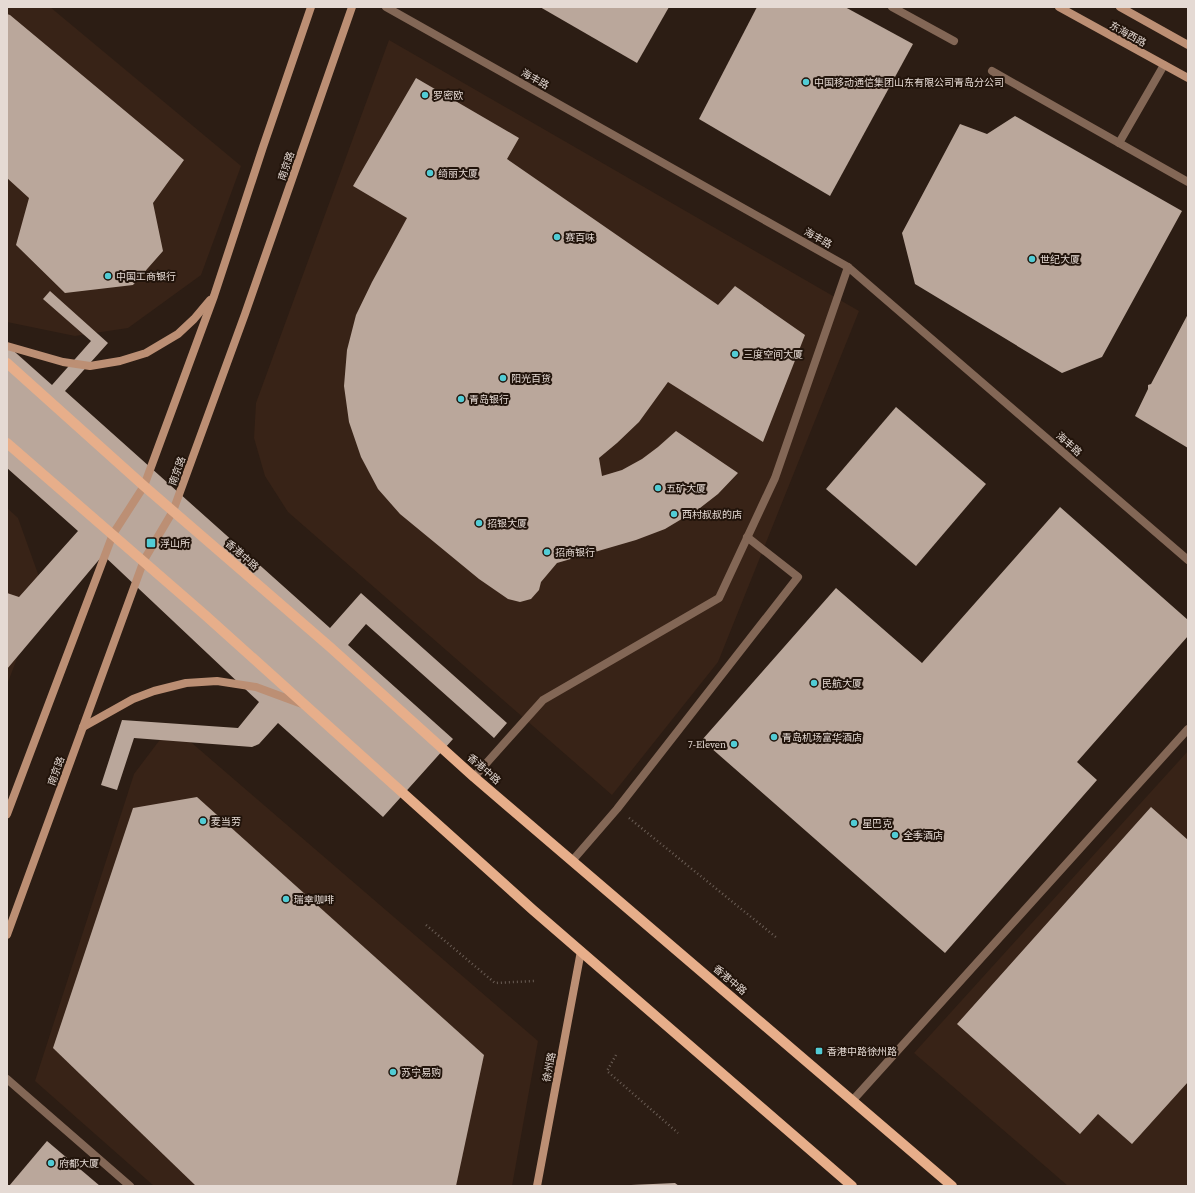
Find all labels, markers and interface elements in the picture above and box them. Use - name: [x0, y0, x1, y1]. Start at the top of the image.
- street label: 东海西路: [1107, 19, 1149, 49]
- street label: 海丰路: [519, 66, 551, 92]
- place label: 中国移动通信集团山东有限公司青岛分公司: [814, 76, 1004, 89]
- marker: 中国移动通信集团山东有限公司青岛分公司: [801, 77, 811, 87]
- place label: 罗密欧: [433, 89, 463, 102]
- marker: 罗密欧: [420, 90, 430, 100]
- street label: 南京路: [275, 150, 297, 182]
- place label: 绮丽大厦: [438, 167, 478, 180]
- marker: 绮丽大厦: [425, 168, 435, 178]
- street label: 海丰路: [802, 225, 834, 251]
- place label: 赛百味: [565, 231, 595, 244]
- marker: 赛百味: [552, 232, 562, 242]
- place label: 世纪大厦: [1040, 253, 1080, 266]
- marker: 世纪大厦: [1027, 254, 1037, 264]
- place label: 中国工商银行: [116, 270, 176, 283]
- marker: 中国工商银行: [103, 271, 113, 281]
- place label: 三度空间大厦: [743, 348, 803, 361]
- marker: 三度空间大厦: [730, 349, 740, 359]
- place label: 阳光百货: [511, 372, 551, 385]
- marker: 阳光百货: [498, 373, 508, 383]
- place label: 青岛银行: [469, 393, 509, 406]
- marker: 青岛银行: [456, 394, 466, 404]
- street label: 海丰路: [1053, 429, 1085, 459]
- street label: 南京路: [166, 455, 188, 487]
- place label: 五矿大厦: [666, 482, 706, 495]
- marker: 五矿大厦: [653, 483, 663, 493]
- place label: 西村叔叔的店: [682, 508, 742, 521]
- marker: 西村叔叔的店: [669, 509, 679, 519]
- place label: 招银大厦: [487, 517, 527, 530]
- marker: 招银大厦: [474, 518, 484, 528]
- marker: 浮山所: [145, 537, 157, 549]
- place label: 浮山所: [160, 537, 190, 550]
- street label: 香港中路: [223, 537, 261, 573]
- place label: 招商银行: [555, 546, 595, 559]
- marker: 招商银行: [542, 547, 552, 557]
- place label: 民航大厦: [822, 677, 862, 690]
- marker: 民航大厦: [809, 678, 819, 688]
- place label: 青岛机场富华酒店: [782, 731, 862, 744]
- marker: 青岛机场富华酒店: [769, 732, 779, 742]
- place label: 7-Eleven: [688, 738, 726, 751]
- marker: 7-Eleven: [729, 739, 739, 749]
- street label: 香港中路: [465, 751, 503, 787]
- street label: 南京路: [45, 755, 67, 787]
- place label: 麦当劳: [211, 815, 241, 828]
- marker: 麦当劳: [198, 816, 208, 826]
- place label: 星巴克: [862, 817, 892, 830]
- marker: 星巴克: [849, 818, 859, 828]
- place label: 全季酒店: [903, 829, 943, 842]
- marker: 全季酒店: [890, 830, 900, 840]
- place label: 瑞幸咖啡: [294, 893, 334, 906]
- marker: 瑞幸咖啡: [281, 894, 291, 904]
- street label: 香港中路: [711, 962, 749, 998]
- place label: 香港中路徐州路: [827, 1045, 897, 1058]
- marker: 香港中路徐州路: [814, 1046, 824, 1056]
- street label: 徐州路: [540, 1051, 558, 1083]
- place label: 苏宁易购: [401, 1066, 441, 1079]
- marker: 苏宁易购: [388, 1067, 398, 1077]
- place label: 府都大厦: [59, 1157, 99, 1170]
- marker: 府都大厦: [46, 1158, 56, 1168]

